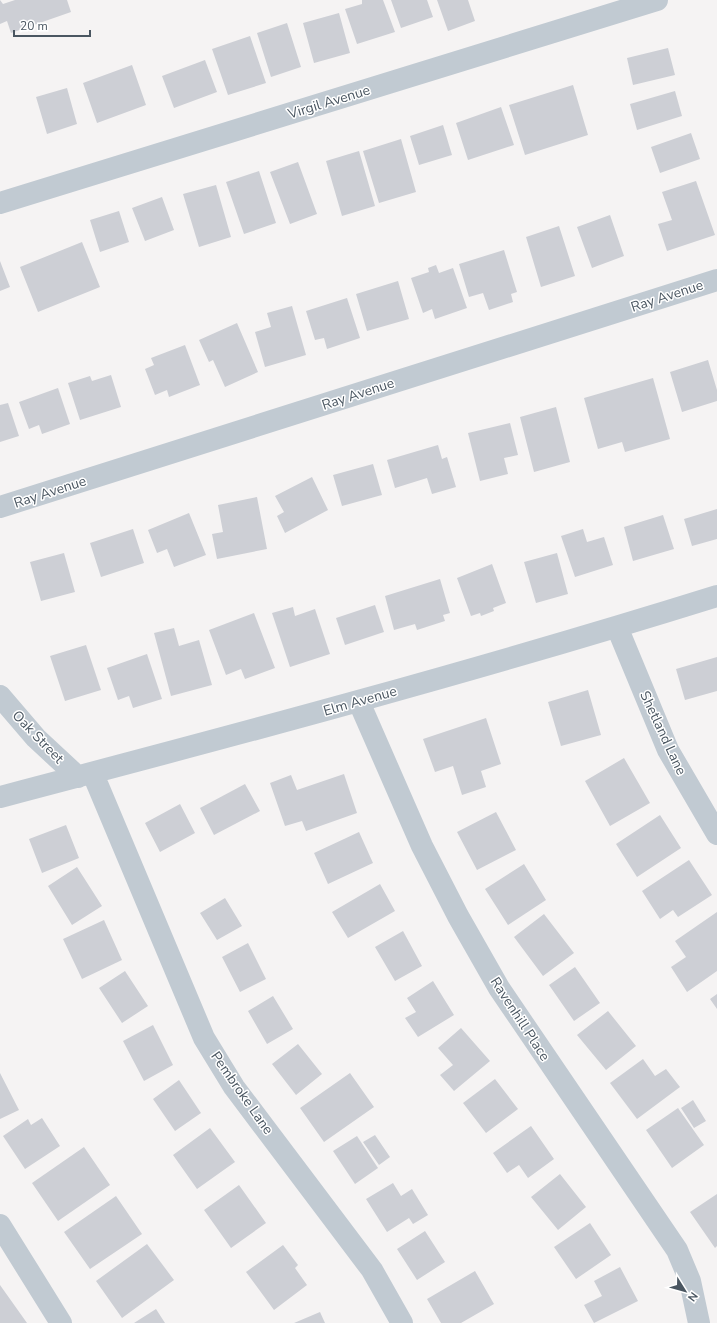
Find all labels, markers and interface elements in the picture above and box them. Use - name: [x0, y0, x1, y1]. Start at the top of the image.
- scale bar: [14, 12, 90, 38]
- text: 20 m: [20, 18, 48, 34]
- street label: Virgil Avenue: [285, 81, 372, 124]
- street label: Ray Avenue: [628, 275, 706, 317]
- street label: Ray Avenue: [319, 373, 397, 415]
- street label: Ray Avenue: [11, 471, 89, 513]
- street label: Elm Avenue: [321, 681, 399, 721]
- street label: Shetland Lane: [635, 688, 691, 778]
- street label: Oak Street: [8, 706, 68, 768]
- street label: Ravenhill Place: [486, 973, 554, 1065]
- street label: Pembroke Lane: [206, 1048, 278, 1138]
- north arrow: [665, 1271, 705, 1311]
- text: N: [684, 1289, 701, 1305]

